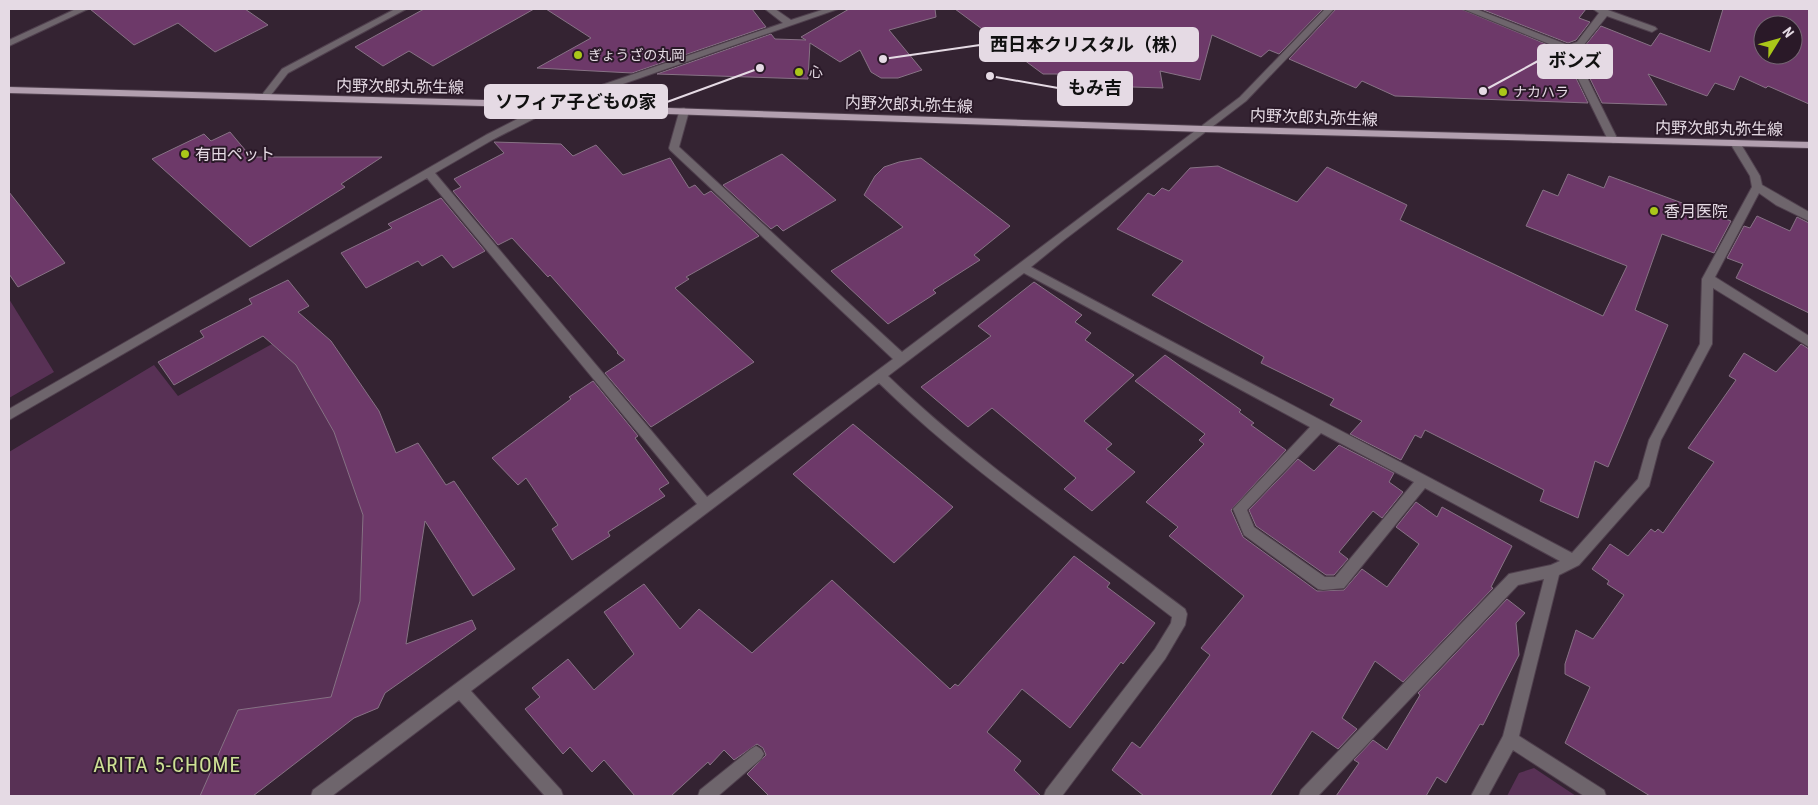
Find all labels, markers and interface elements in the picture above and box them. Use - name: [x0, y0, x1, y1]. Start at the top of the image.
- north arrow: [1753, 15, 1803, 65]
- text: N: [1779, 24, 1797, 40]
- callout: 西日本クリスタル（株）: [980, 28, 1198, 61]
- text: 西日本クリスタル（株）: [990, 34, 1188, 55]
- callout: ボンズ: [1538, 45, 1612, 78]
- place label: ぎょうざの丸岡: [588, 47, 685, 63]
- marker: ぎょうざの丸岡: [572, 49, 584, 61]
- text: ボンズ: [1548, 50, 1602, 71]
- place label: 心: [809, 64, 823, 80]
- marker: 心: [793, 66, 805, 78]
- callout: もみ吉: [1058, 72, 1132, 105]
- street label: 内野次郎丸弥生線: [336, 76, 464, 97]
- text: もみ吉: [1068, 77, 1122, 98]
- place label: ナカハラ: [1513, 84, 1569, 100]
- callout: ソフィア子どもの家: [485, 85, 667, 118]
- marker: ナカハラ: [1497, 86, 1509, 98]
- text: ソフィア子どもの家: [495, 91, 657, 112]
- street label: 内野次郎丸弥生線: [845, 93, 973, 116]
- street label: 内野次郎丸弥生線: [1250, 106, 1378, 129]
- street label: 内野次郎丸弥生線: [1655, 118, 1783, 139]
- place label: 有田ペット: [195, 145, 275, 164]
- marker: 有田ペット: [179, 148, 191, 160]
- place label: 香月医院: [1664, 202, 1728, 221]
- marker: 香月医院: [1648, 205, 1660, 217]
- district label: ARITA 5-CHOME: [93, 753, 241, 777]

